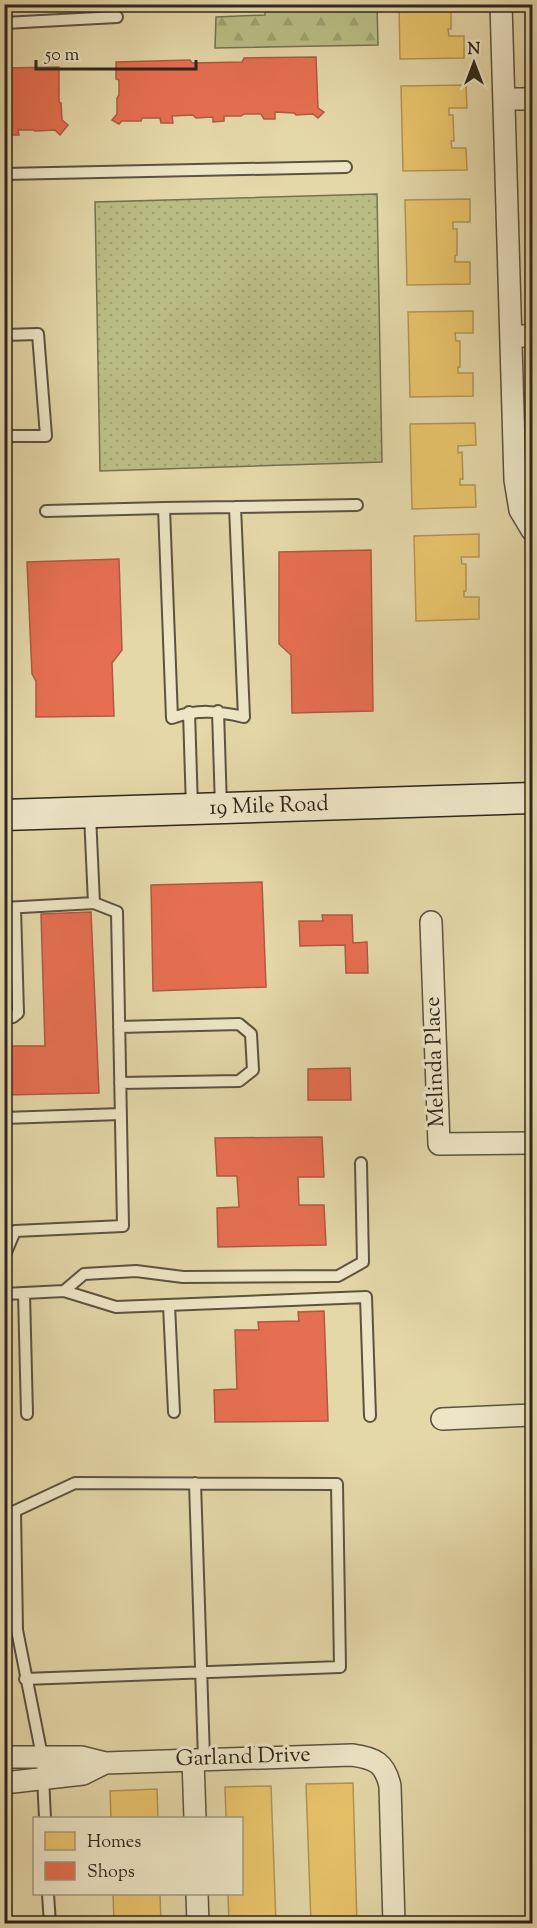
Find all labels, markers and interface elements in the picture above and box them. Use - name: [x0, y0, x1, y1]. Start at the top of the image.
- scale bar: [36, 33, 196, 71]
- north arrow: [444, 33, 504, 93]
- text: N: [468, 39, 481, 62]
- text: 50 m: [44, 43, 80, 69]
- street label: 19 Mile Road: [209, 789, 329, 825]
- street label: Melinda Place: [418, 996, 454, 1128]
- street label: Garland Drive: [175, 1740, 311, 1776]
- legend: [33, 1817, 243, 1895]
- text: Homes: [87, 1830, 141, 1856]
- text: Shops: [87, 1860, 135, 1886]

